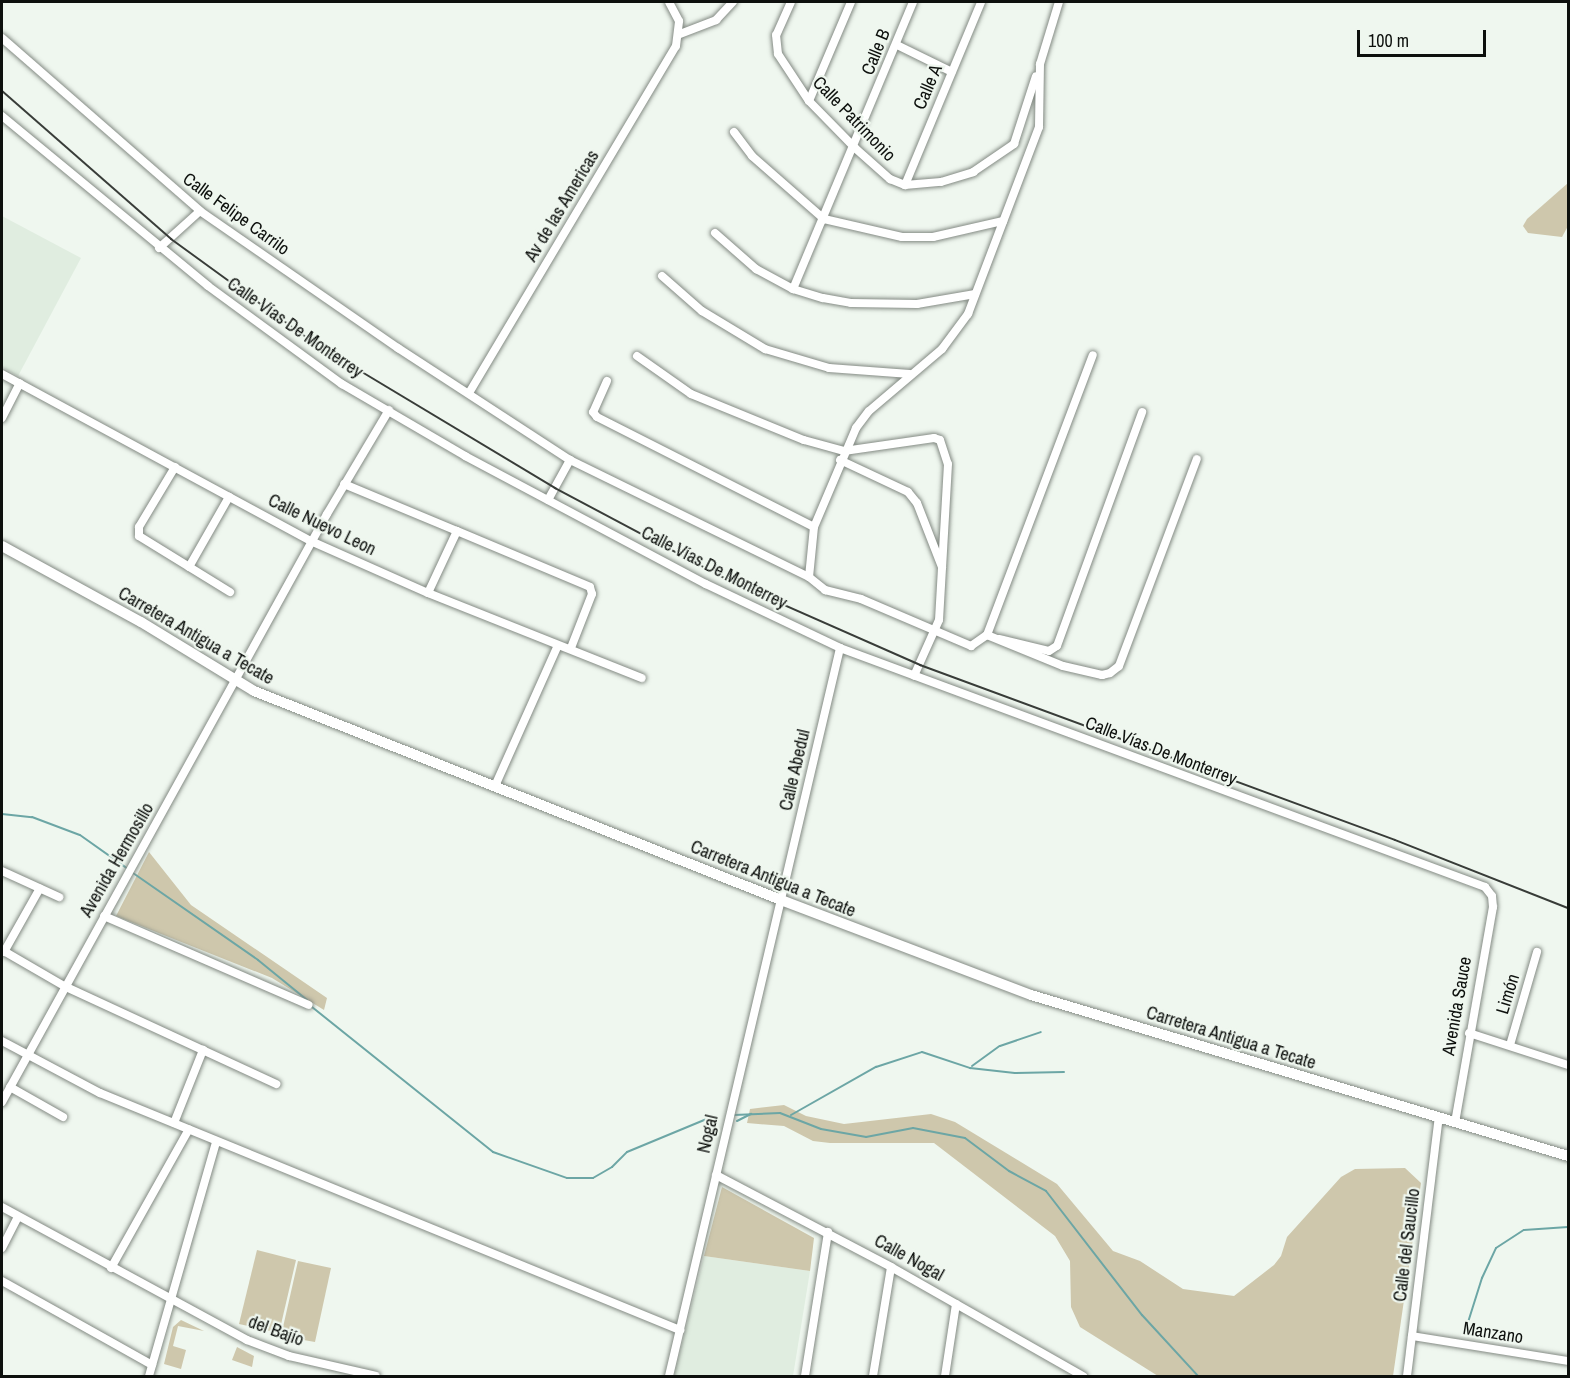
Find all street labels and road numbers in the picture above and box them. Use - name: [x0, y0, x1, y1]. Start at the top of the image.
- street label: Calle B: [857, 26, 895, 78]
- street label: Calle A: [909, 61, 947, 113]
- street label: Calle Patrimonio: [808, 72, 900, 166]
- street label: Av de las Americas: [520, 146, 604, 266]
- street label: Calle Felipe Carrilo: [179, 168, 293, 260]
- street label: Calle Vías De Monterrey: [223, 273, 367, 383]
- street label: Calle Nuevo Leon: [265, 490, 379, 560]
- street label: Calle Vías De Monterrey: [638, 522, 790, 614]
- street label: Carretera Antigua a Tecate: [114, 582, 278, 690]
- street label: Calle Vías De Monterrey: [1082, 712, 1240, 790]
- street label: Calle Abedul: [775, 727, 815, 813]
- street label: Avenida Hermosillo: [76, 799, 158, 921]
- street label: Carretera Antigua a Tecate: [687, 836, 859, 922]
- street label: Avenida Sauce: [1438, 955, 1476, 1057]
- street label: Limón: [1492, 971, 1524, 1017]
- street label: Carretera Antigua a Tecate: [1143, 1002, 1319, 1074]
- street label: Nogal: [693, 1113, 723, 1155]
- street label: Calle del Saucillo: [1389, 1187, 1425, 1303]
- street label: Calle Nogal: [870, 1230, 948, 1286]
- street label: del Bajío: [245, 1311, 307, 1351]
- street label: Manzano: [1461, 1318, 1525, 1348]

